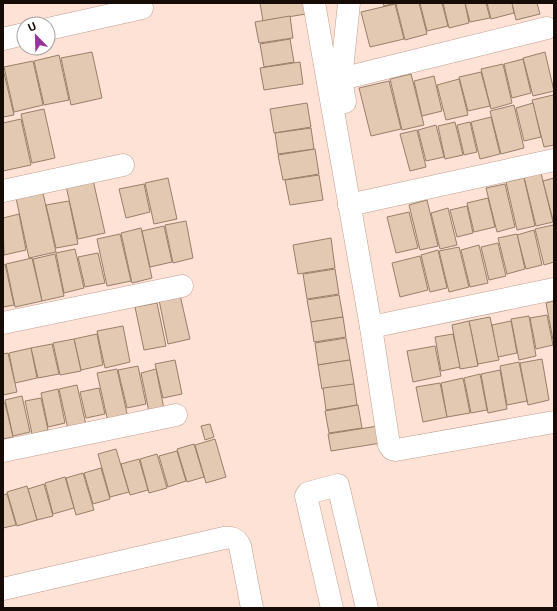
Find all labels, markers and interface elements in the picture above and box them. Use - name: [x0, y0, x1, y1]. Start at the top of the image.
- north arrow: [16, 16, 56, 56]
- text: U: [25, 18, 39, 35]

